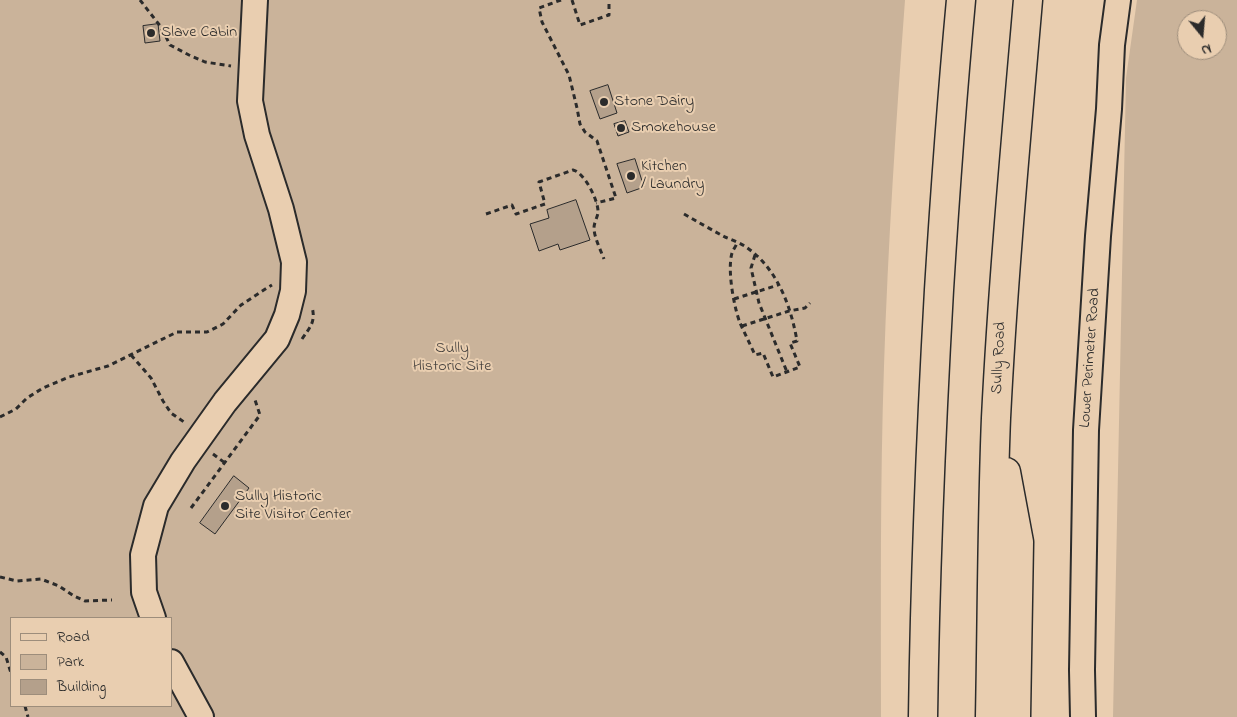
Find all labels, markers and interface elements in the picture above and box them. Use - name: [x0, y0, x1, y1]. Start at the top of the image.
- north arrow: [1177, 10, 1227, 60]
- place label: Slave Cabin: [161, 23, 237, 43]
- marker: Slave Cabin: [145, 27, 157, 39]
- text: N: [1199, 37, 1214, 60]
- place label: Stone Dairy: [614, 92, 694, 112]
- marker: Stone Dairy: [598, 96, 610, 108]
- place label: Smokehouse: [631, 118, 716, 138]
- marker: Smokehouse: [615, 122, 627, 134]
- place label: Kitchen / Laundry: [641, 157, 704, 195]
- marker: Kitchen / Laundry: [625, 170, 637, 182]
- street label: Lower Perimeter Road: [1077, 287, 1105, 429]
- street label: Sully Road: [989, 321, 1011, 395]
- park label: Sully Historic Site: [413, 339, 491, 377]
- place label: Sully Historic Site Visitor Center: [235, 487, 351, 525]
- marker: Sully Historic Site Visitor Center: [219, 500, 231, 512]
- legend: [10, 617, 172, 707]
- text: Road: [57, 626, 90, 648]
- text: Park: [57, 651, 84, 673]
- text: Building: [57, 676, 106, 698]

